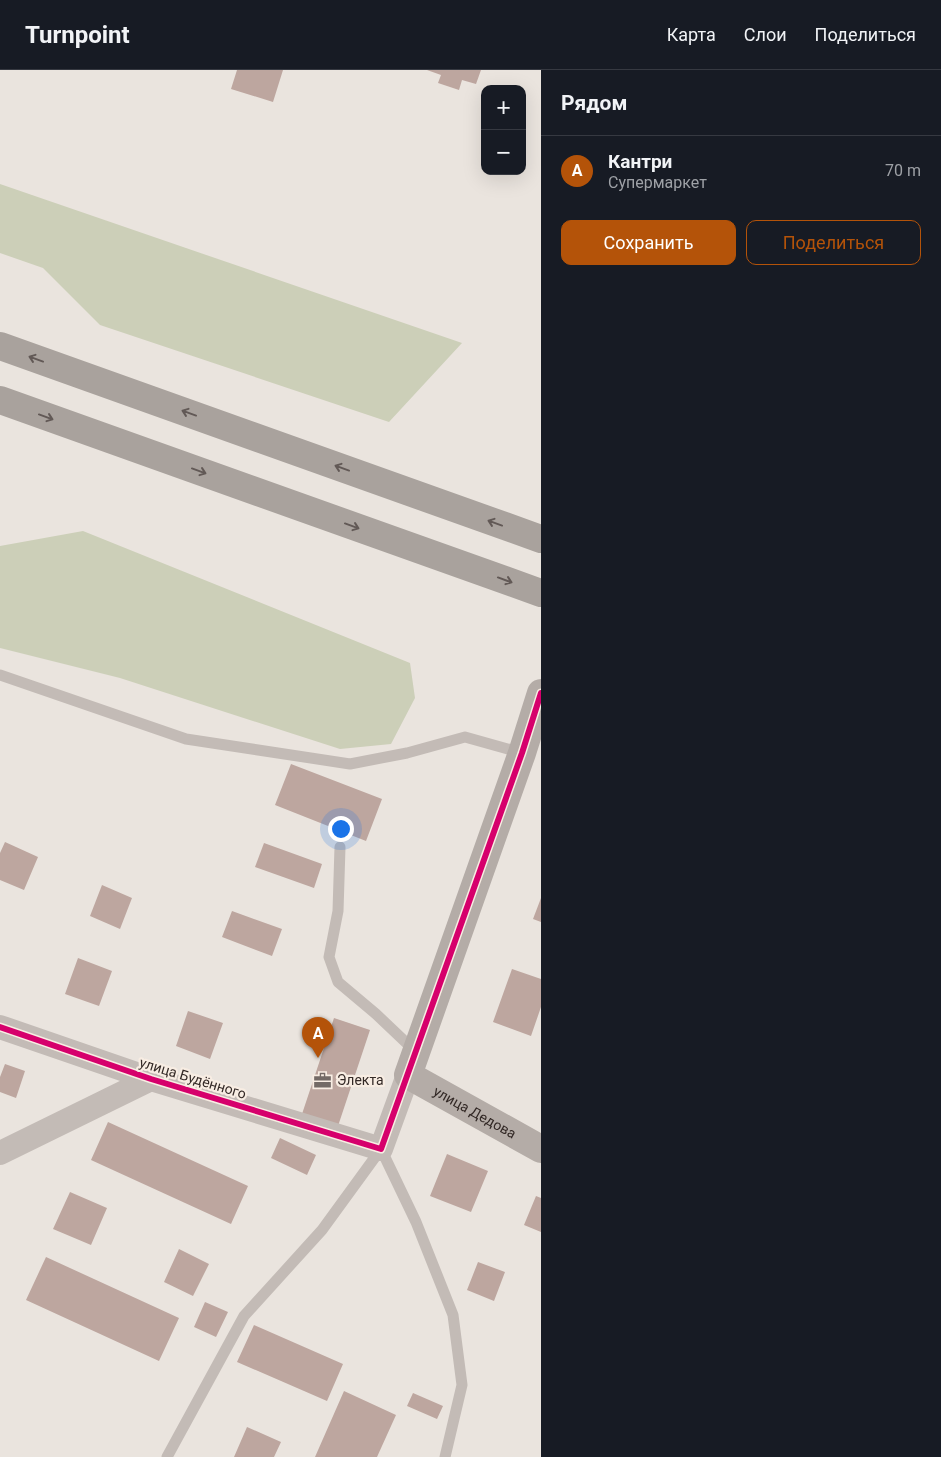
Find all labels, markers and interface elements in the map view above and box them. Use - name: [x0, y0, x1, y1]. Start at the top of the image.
- text: Turnpoint: [25, 21, 130, 49]
- text: Карта: [667, 24, 716, 45]
- text: Слои: [744, 24, 787, 45]
- text: Поделиться: [815, 24, 916, 45]
- map controls: [481, 85, 526, 175]
- button: +: [481, 85, 526, 130]
- text: Рядом: [561, 91, 627, 115]
- button: −: [481, 130, 526, 175]
- text: Кантри: [608, 150, 672, 173]
- text: A: [572, 161, 582, 180]
- text: 70 m: [885, 161, 921, 180]
- text: Супермаркет: [608, 173, 707, 192]
- button: Сохранить: [561, 220, 736, 265]
- button: Поделиться: [746, 220, 921, 265]
- one-way arrow: [29, 354, 44, 363]
- one-way arrow: [182, 408, 197, 417]
- one-way arrow: [38, 412, 54, 422]
- one-way arrow: [335, 463, 350, 472]
- one-way arrow: [191, 467, 206, 476]
- one-way arrow: [488, 518, 503, 527]
- one-way arrow: [344, 521, 360, 531]
- one-way arrow: [497, 576, 512, 585]
- your location: [328, 816, 354, 842]
- pin: A: [302, 1017, 334, 1058]
- street label: улица Будённого: [138, 1054, 248, 1102]
- office icon: Электа: [313, 1070, 333, 1090]
- place label: Электа: [337, 1072, 384, 1088]
- street label: улица Дедова: [431, 1083, 519, 1142]

